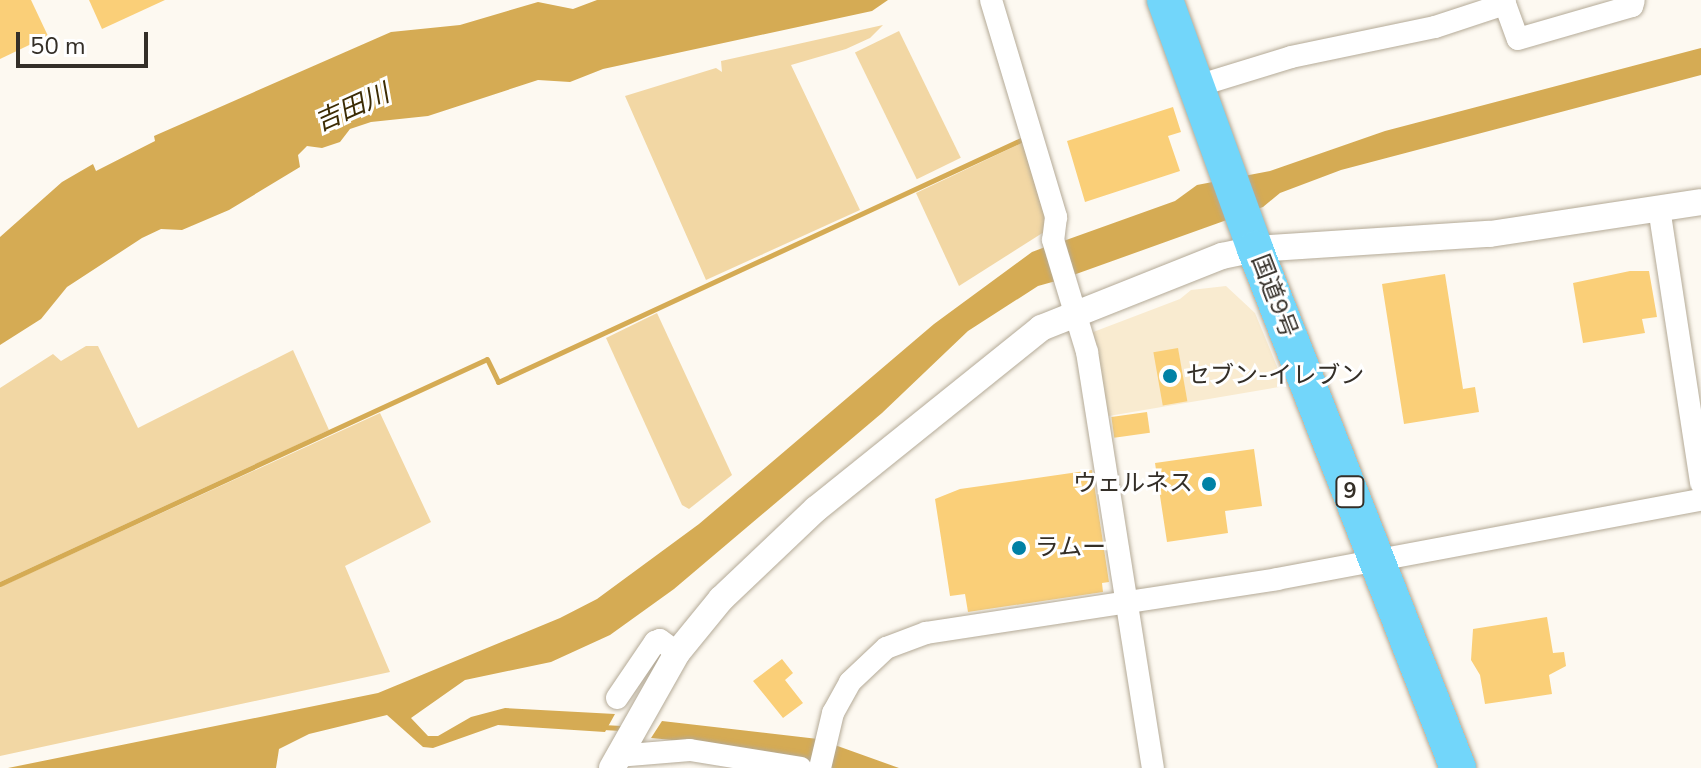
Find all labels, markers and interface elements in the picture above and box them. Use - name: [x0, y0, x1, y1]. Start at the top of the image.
- scale bar: [20, 16, 152, 66]
- text: 50 m: [30, 30, 86, 62]
- water label: 吉田川: [310, 78, 394, 138]
- street label: 国道9号: [1245, 251, 1303, 341]
- place label: セブン-イレブン: [1186, 362, 1364, 390]
- marker: セブン-イレブン: [1161, 367, 1179, 385]
- place label: ウェルネス: [1073, 470, 1193, 498]
- road number: 9: [1334, 474, 1366, 510]
- marker: ウェルネス: [1200, 475, 1218, 493]
- place label: ラムー: [1035, 534, 1107, 562]
- marker: ラムー: [1010, 539, 1028, 557]

